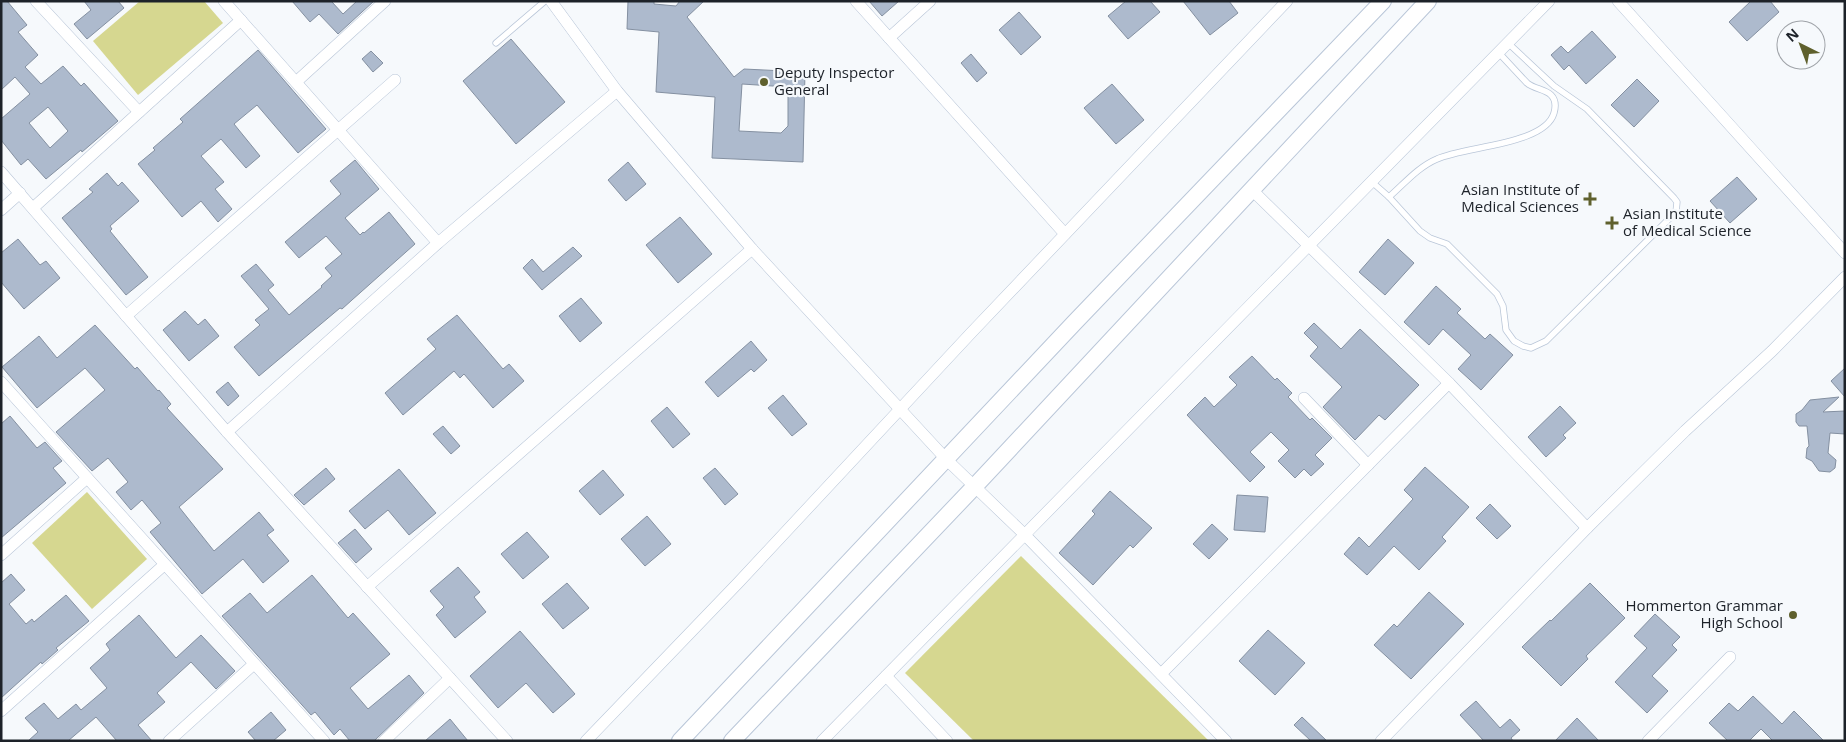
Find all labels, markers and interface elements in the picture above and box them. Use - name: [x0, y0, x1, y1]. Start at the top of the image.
- north arrow: [1776, 20, 1826, 70]
- text: N: [1781, 24, 1803, 46]
- place label: Deputy Inspector General: [774, 62, 894, 99]
- marker: Deputy Inspector General: [758, 76, 770, 88]
- place label: Asian Institute of Medical Sciences: [1461, 179, 1580, 216]
- marker: Asian Institute of Medical Sciences: [1583, 192, 1597, 206]
- place label: Asian Institute of Medical Science: [1623, 203, 1751, 240]
- marker: Asian Institute of Medical Science: [1605, 216, 1619, 230]
- place label: Hommerton Grammar High School: [1626, 595, 1783, 632]
- marker: Hommerton Grammar High School: [1787, 609, 1799, 621]

